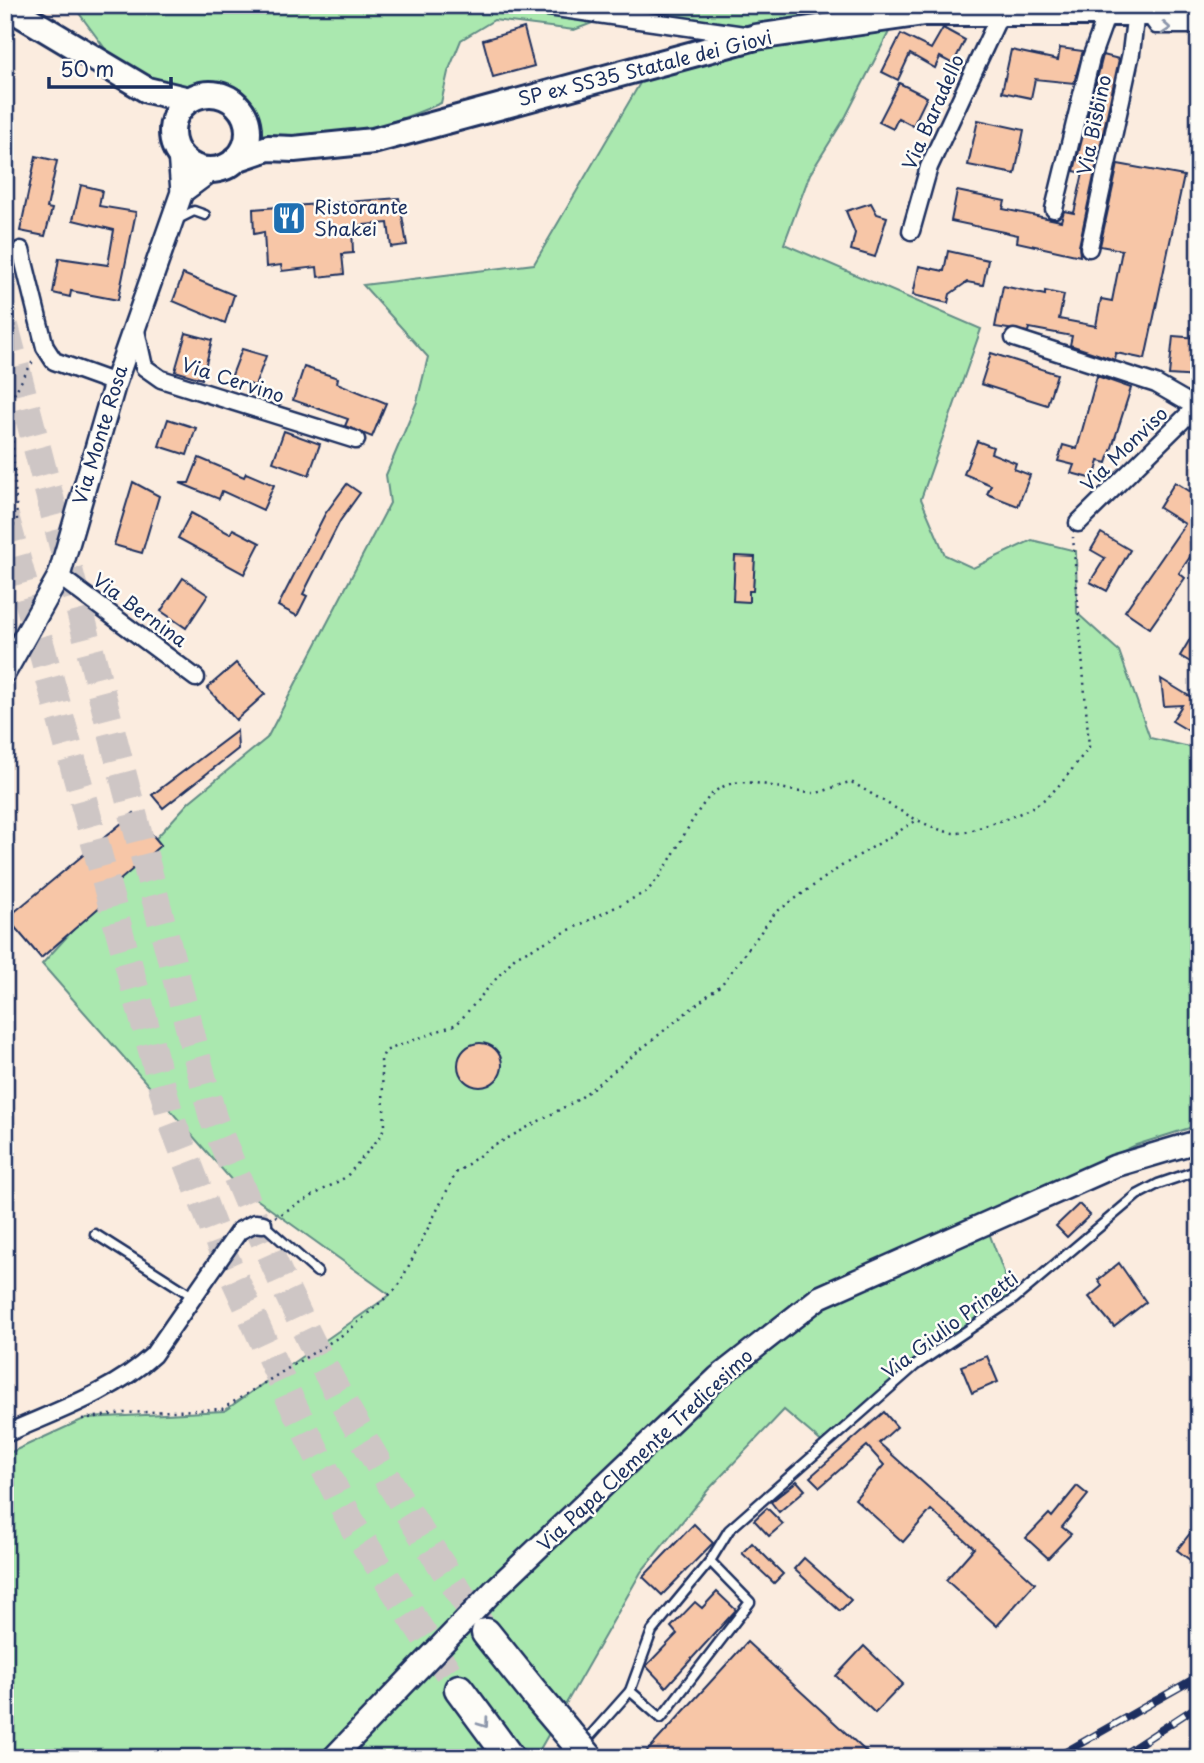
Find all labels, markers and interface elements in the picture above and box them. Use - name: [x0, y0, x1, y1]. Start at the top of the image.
- one-way arrow: [1161, 20, 1172, 35]
- street label: SP ex SS35 Statale dei Giovi: [515, 22, 775, 112]
- scale bar: [49, 46, 172, 90]
- street label: Via Baradello: [894, 49, 970, 174]
- text: 50 m: [60, 52, 114, 84]
- street label: Via Bisbino: [1069, 72, 1117, 177]
- place label: Ristorante Shakei: [314, 192, 408, 242]
- restaurant icon: Ristorante Shakei: [270, 199, 308, 237]
- street label: Via Cervino: [178, 349, 288, 409]
- street label: Via Monte Rosa: [65, 361, 134, 508]
- street label: Via Monviso: [1073, 399, 1173, 497]
- street label: Via Bernina: [88, 565, 194, 653]
- street label: Via Giulio Prinetti: [875, 1264, 1023, 1385]
- street label: Via Papa Clemente Tredicesimo: [530, 1342, 758, 1557]
- one-way arrow: [476, 1715, 488, 1728]

